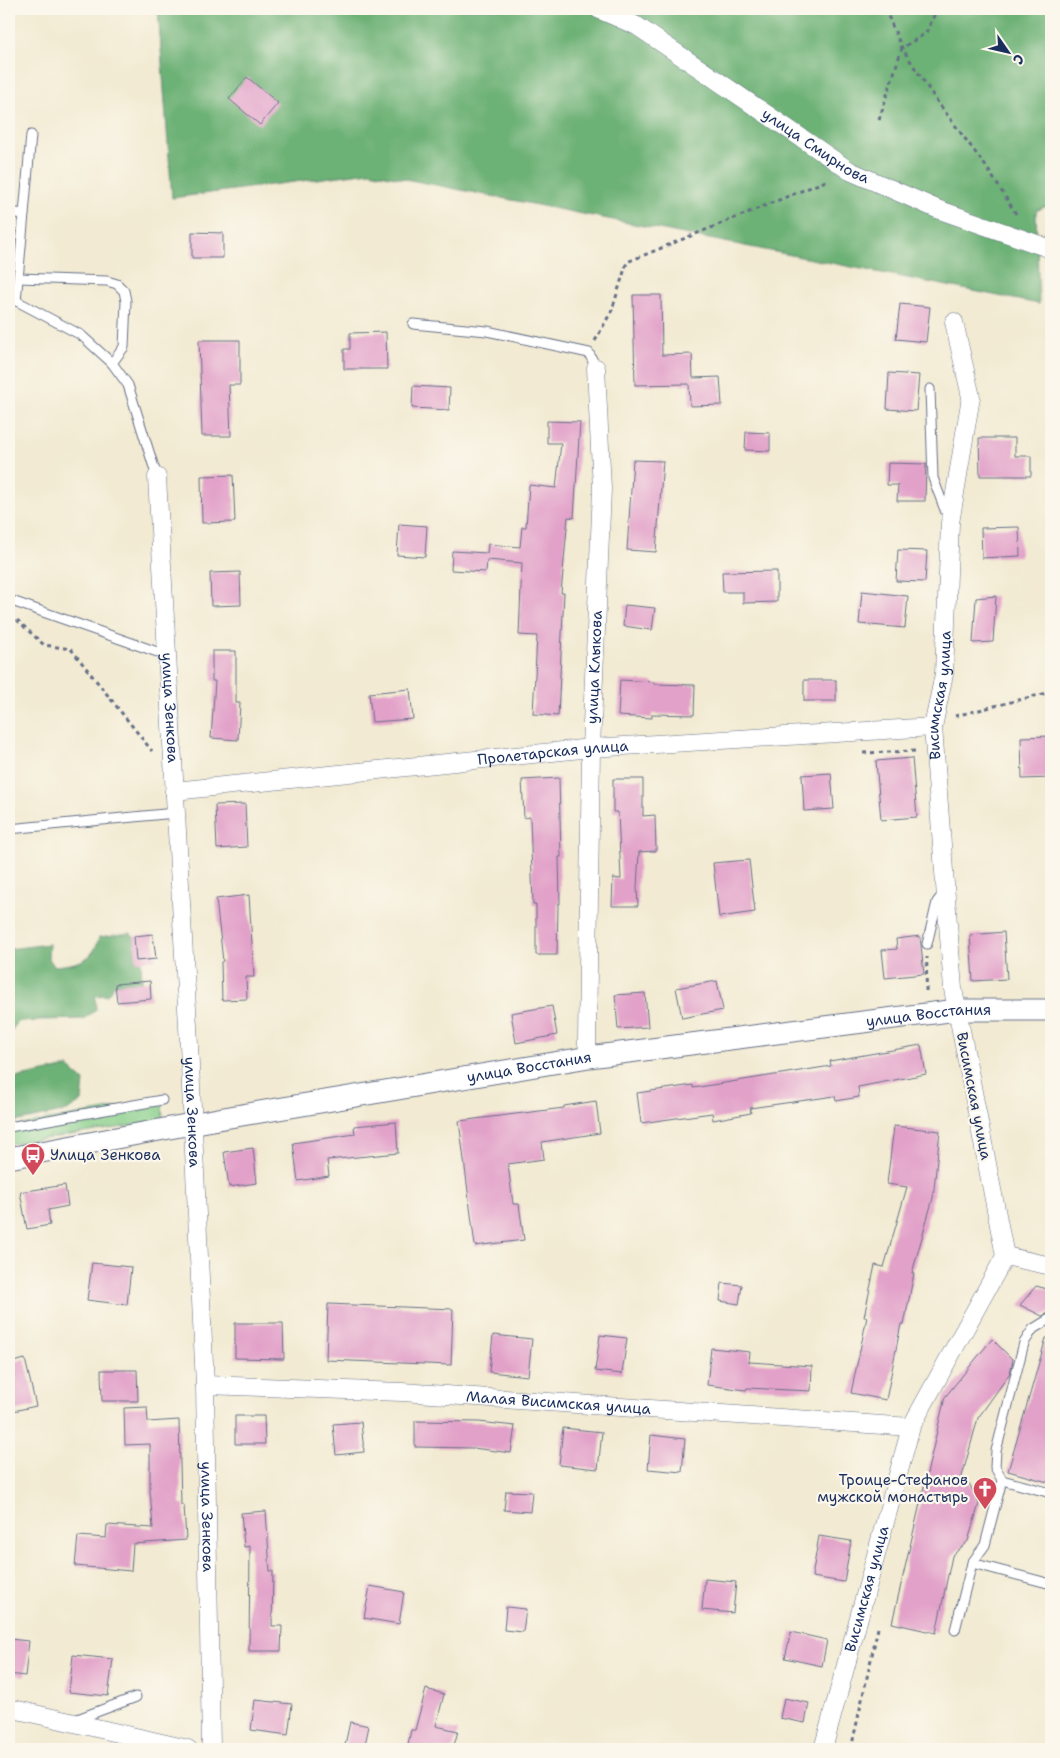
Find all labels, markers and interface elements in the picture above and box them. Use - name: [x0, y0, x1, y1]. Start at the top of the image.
- north arrow: [982, 28, 1032, 78]
- text: С: [1009, 51, 1029, 68]
- street label: улица Смирнова: [758, 104, 873, 188]
- street label: улица Клыкова: [582, 609, 607, 724]
- street label: Висимская улица: [923, 630, 956, 760]
- street label: улица Зенкова: [157, 652, 183, 764]
- street label: Пролетарская улица: [476, 736, 630, 770]
- street label: улица Восстания: [865, 1000, 991, 1032]
- street label: Висимская улица: [952, 1030, 996, 1162]
- street label: улица Восстания: [465, 1047, 593, 1087]
- street label: улица Зенкова: [180, 1056, 205, 1168]
- bus stop icon: Улица Зенкова: [20, 1142, 46, 1176]
- place label: Улица Зенкова: [50, 1145, 161, 1165]
- street label: Малая Висимская улица: [465, 1386, 652, 1419]
- street label: улица Зенкова: [196, 1461, 218, 1573]
- place label: Троице-Стефанов мужской монастырь: [817, 1470, 968, 1507]
- church icon: Троице-Стефанов мужской монастырь: [972, 1476, 998, 1510]
- street label: Висимская улица: [840, 1523, 894, 1654]

